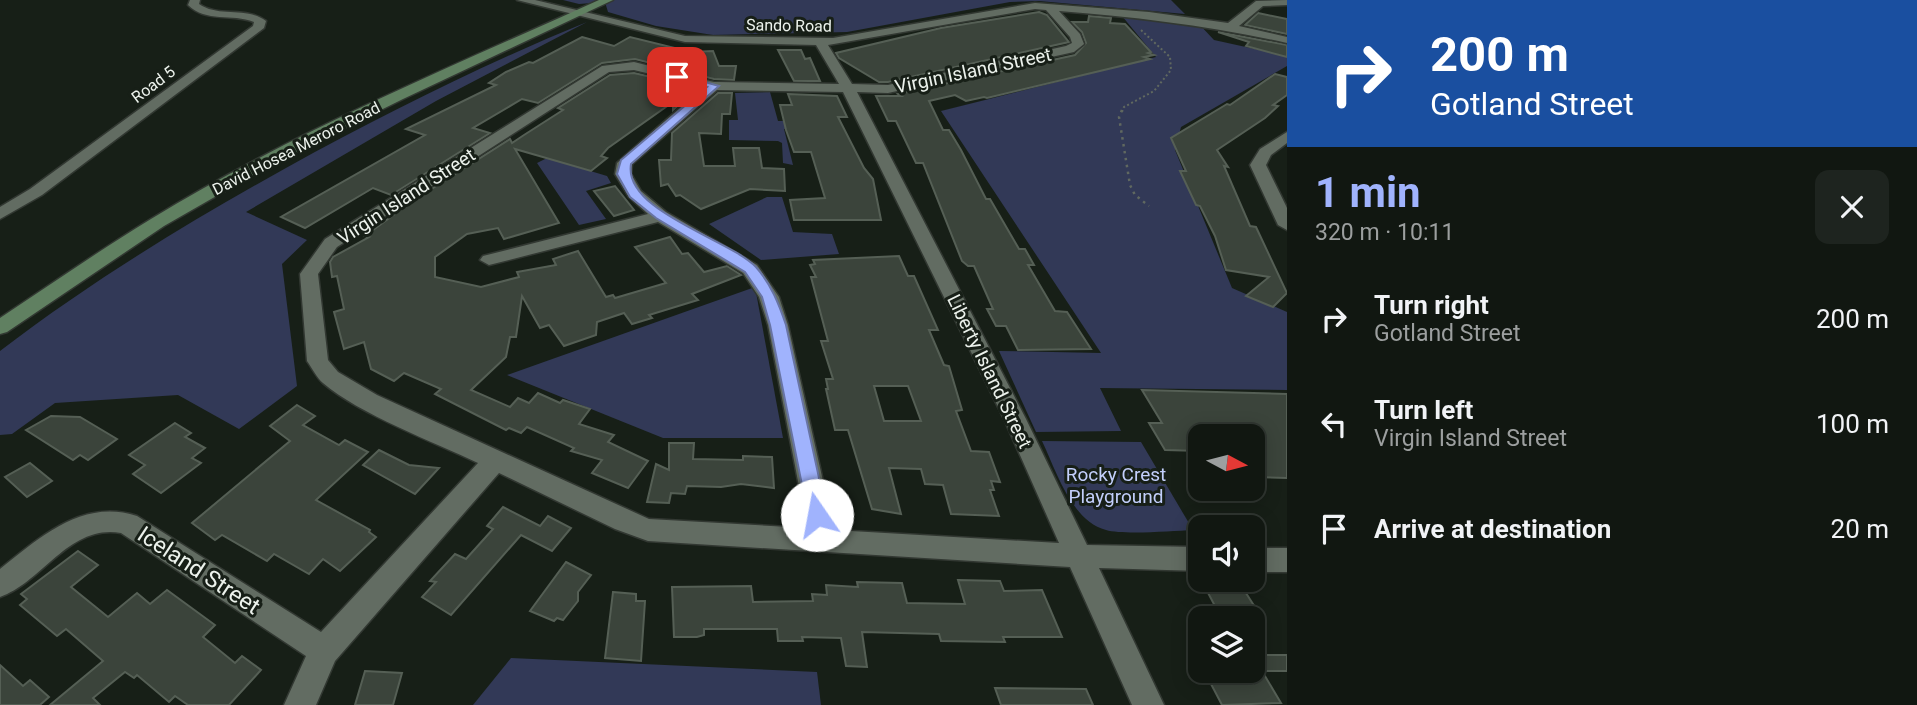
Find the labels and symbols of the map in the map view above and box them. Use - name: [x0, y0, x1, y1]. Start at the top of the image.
- street label: Sando Road: [746, 15, 832, 36]
- street label: Virgin Island Street: [893, 43, 1053, 98]
- pin: [647, 47, 707, 107]
- street label: Road 5: [128, 62, 179, 107]
- street label: David Hosea Meroro Road: [209, 98, 383, 199]
- street label: Virgin Island Street: [333, 143, 479, 249]
- street label: Liberty Island Street: [942, 290, 1037, 452]
- north arrow: [1188, 424, 1265, 500]
- park label: Rocky Crest Playground: [1066, 463, 1166, 508]
- position arrow: [780, 478, 854, 552]
- street label: Iceland Street: [132, 521, 265, 620]

